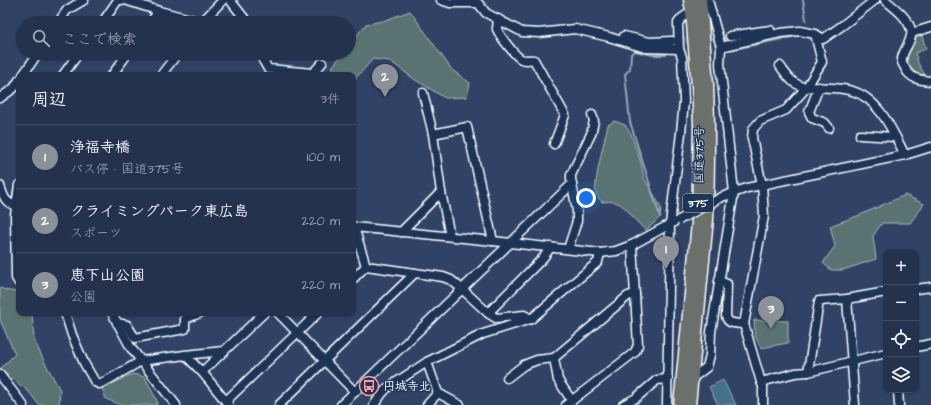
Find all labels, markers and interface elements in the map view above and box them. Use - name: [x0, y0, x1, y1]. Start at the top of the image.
- search box: [16, 16, 356, 60]
- icon: search: [30, 27, 52, 49]
- text: ここで検索: [62, 29, 137, 50]
- pin: 2: [372, 64, 398, 97]
- text: 周辺: [32, 88, 66, 112]
- text: 3件: [320, 90, 340, 108]
- street label: 国道375号: [690, 126, 709, 184]
- text: 浄福寺橋: [70, 137, 130, 158]
- text: 1: [44, 148, 46, 166]
- text: 100 m: [307, 148, 340, 166]
- text: バス停 · 国道375号: [70, 160, 184, 178]
- your location: [576, 188, 596, 208]
- road number: 375: [683, 194, 713, 212]
- text: クライミングパーク東広島: [70, 201, 249, 222]
- text: 2: [41, 212, 49, 230]
- text: 220 m: [302, 212, 340, 230]
- text: スポーツ: [70, 224, 122, 242]
- pin: 1: [653, 236, 679, 269]
- map controls: [883, 249, 919, 393]
- button: +: [883, 249, 919, 285]
- text: 恵下山公園: [70, 265, 145, 286]
- text: 3: [42, 276, 48, 294]
- text: 220 m: [302, 276, 340, 294]
- button: −: [883, 285, 919, 321]
- text: 公園: [70, 288, 96, 306]
- pin: 3: [758, 296, 784, 329]
- button: locate: [883, 321, 919, 357]
- button: layers: [883, 357, 919, 393]
- bus stop icon: 円城寺北: [358, 375, 380, 397]
- place label: 円城寺北: [383, 378, 431, 395]

